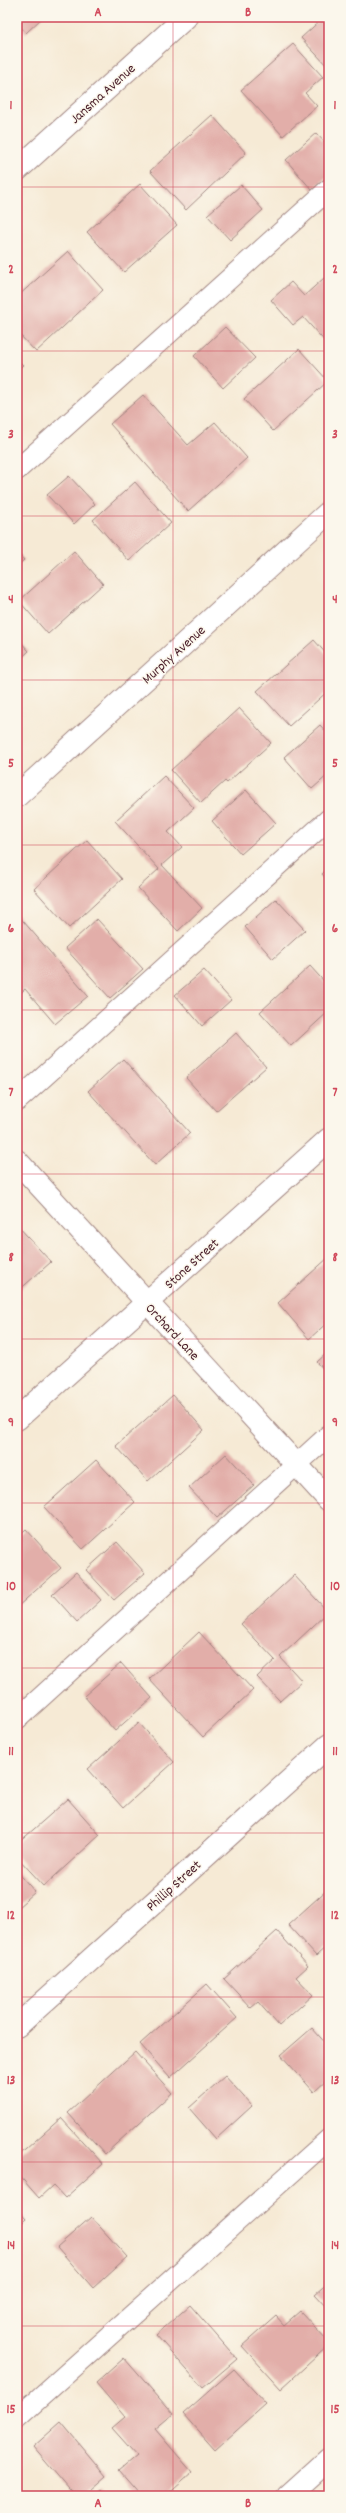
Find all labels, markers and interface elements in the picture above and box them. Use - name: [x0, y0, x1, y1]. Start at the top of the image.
- text: A: [94, 4, 102, 23]
- text: B: [245, 4, 251, 23]
- street label: Jansma Avenue: [66, 60, 140, 129]
- text: 1: [10, 97, 13, 116]
- text: 1: [334, 97, 337, 116]
- text: 2: [8, 261, 14, 280]
- text: 2: [332, 261, 338, 280]
- text: 3: [8, 426, 14, 445]
- text: 3: [332, 426, 338, 445]
- text: 4: [8, 591, 14, 610]
- text: 4: [332, 591, 338, 610]
- street label: Murphy Avenue: [138, 621, 211, 690]
- text: 5: [8, 755, 14, 774]
- text: 5: [332, 755, 338, 774]
- text: 6: [8, 920, 15, 939]
- text: 6: [332, 920, 339, 939]
- text: 7: [9, 1084, 14, 1103]
- text: 7: [333, 1084, 338, 1103]
- street label: Stone Street: [161, 1234, 224, 1294]
- text: 8: [8, 1249, 14, 1268]
- text: 8: [332, 1249, 338, 1268]
- street label: Orchard Lane: [140, 1299, 203, 1365]
- text: 9: [8, 1414, 14, 1433]
- text: 9: [332, 1414, 338, 1433]
- text: 10: [6, 1578, 16, 1597]
- text: 10: [330, 1578, 340, 1597]
- text: 11: [8, 1743, 14, 1762]
- text: 11: [332, 1743, 338, 1762]
- street label: Phillip Street: [142, 1856, 206, 1917]
- text: 12: [7, 1907, 16, 1926]
- text: 12: [331, 1907, 340, 1926]
- text: 13: [7, 2072, 16, 2091]
- text: 13: [331, 2072, 340, 2091]
- text: 14: [7, 2237, 15, 2256]
- text: 14: [331, 2237, 339, 2256]
- text: 15: [7, 2401, 15, 2420]
- text: 15: [331, 2401, 339, 2420]
- text: A: [94, 2495, 102, 2513]
- text: B: [245, 2495, 251, 2513]

